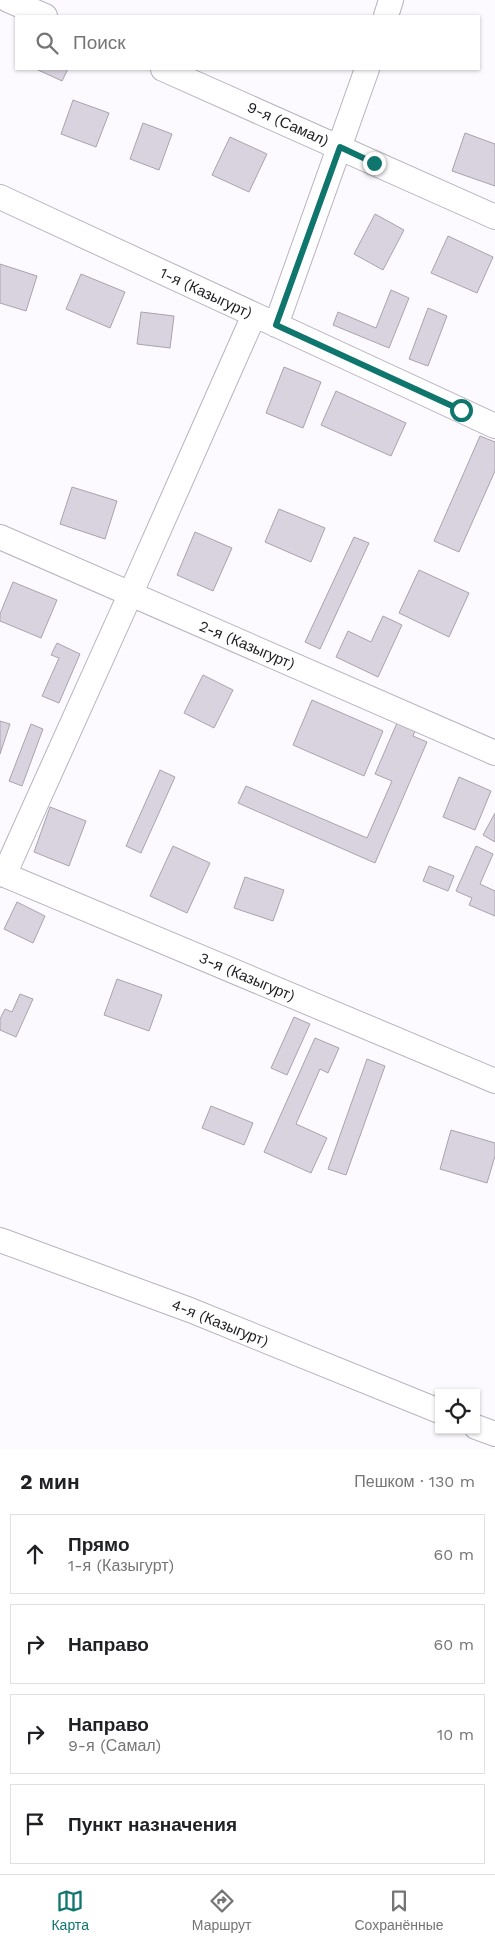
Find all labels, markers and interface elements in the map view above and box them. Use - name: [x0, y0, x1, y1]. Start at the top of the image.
- search box: [15, 15, 480, 70]
- icon: search: [33, 29, 61, 57]
- text: Поиск: [73, 31, 126, 54]
- street label: 9-я (Самал): [244, 98, 332, 150]
- route end: [363, 152, 386, 175]
- street label: 1-я (Казыгурт): [157, 264, 255, 322]
- route start: [450, 399, 473, 422]
- street label: 2-я (Казыгурт): [196, 617, 298, 673]
- street label: 3-я (Казыгурт): [196, 949, 298, 1005]
- street label: 4-я (Казыгурт): [169, 1295, 271, 1351]
- map controls: [435, 1389, 480, 1434]
- button: locate: [435, 1389, 480, 1434]
- text: 2 мин: [20, 1469, 80, 1494]
- text: Пешком · 130 m: [354, 1472, 475, 1491]
- text: Прямо: [68, 1533, 130, 1556]
- icon: ahead: [21, 1540, 49, 1568]
- text: 60 m: [434, 1545, 474, 1564]
- text: 1-я (Казыгурт): [68, 1556, 174, 1575]
- icon: right: [21, 1630, 49, 1658]
- text: Направо: [68, 1633, 149, 1656]
- text: 60 m: [434, 1635, 474, 1654]
- text: Направо: [68, 1713, 149, 1736]
- icon: right: [21, 1720, 49, 1748]
- text: 10 m: [437, 1725, 474, 1744]
- text: 9-я (Самал): [68, 1736, 161, 1755]
- icon: arrive: [21, 1810, 49, 1838]
- text: Пункт назначения: [68, 1813, 237, 1836]
- tab: Карта: [51, 1887, 89, 1933]
- tab: Маршрут: [192, 1887, 252, 1933]
- tab: Сохранённые: [354, 1887, 444, 1933]

